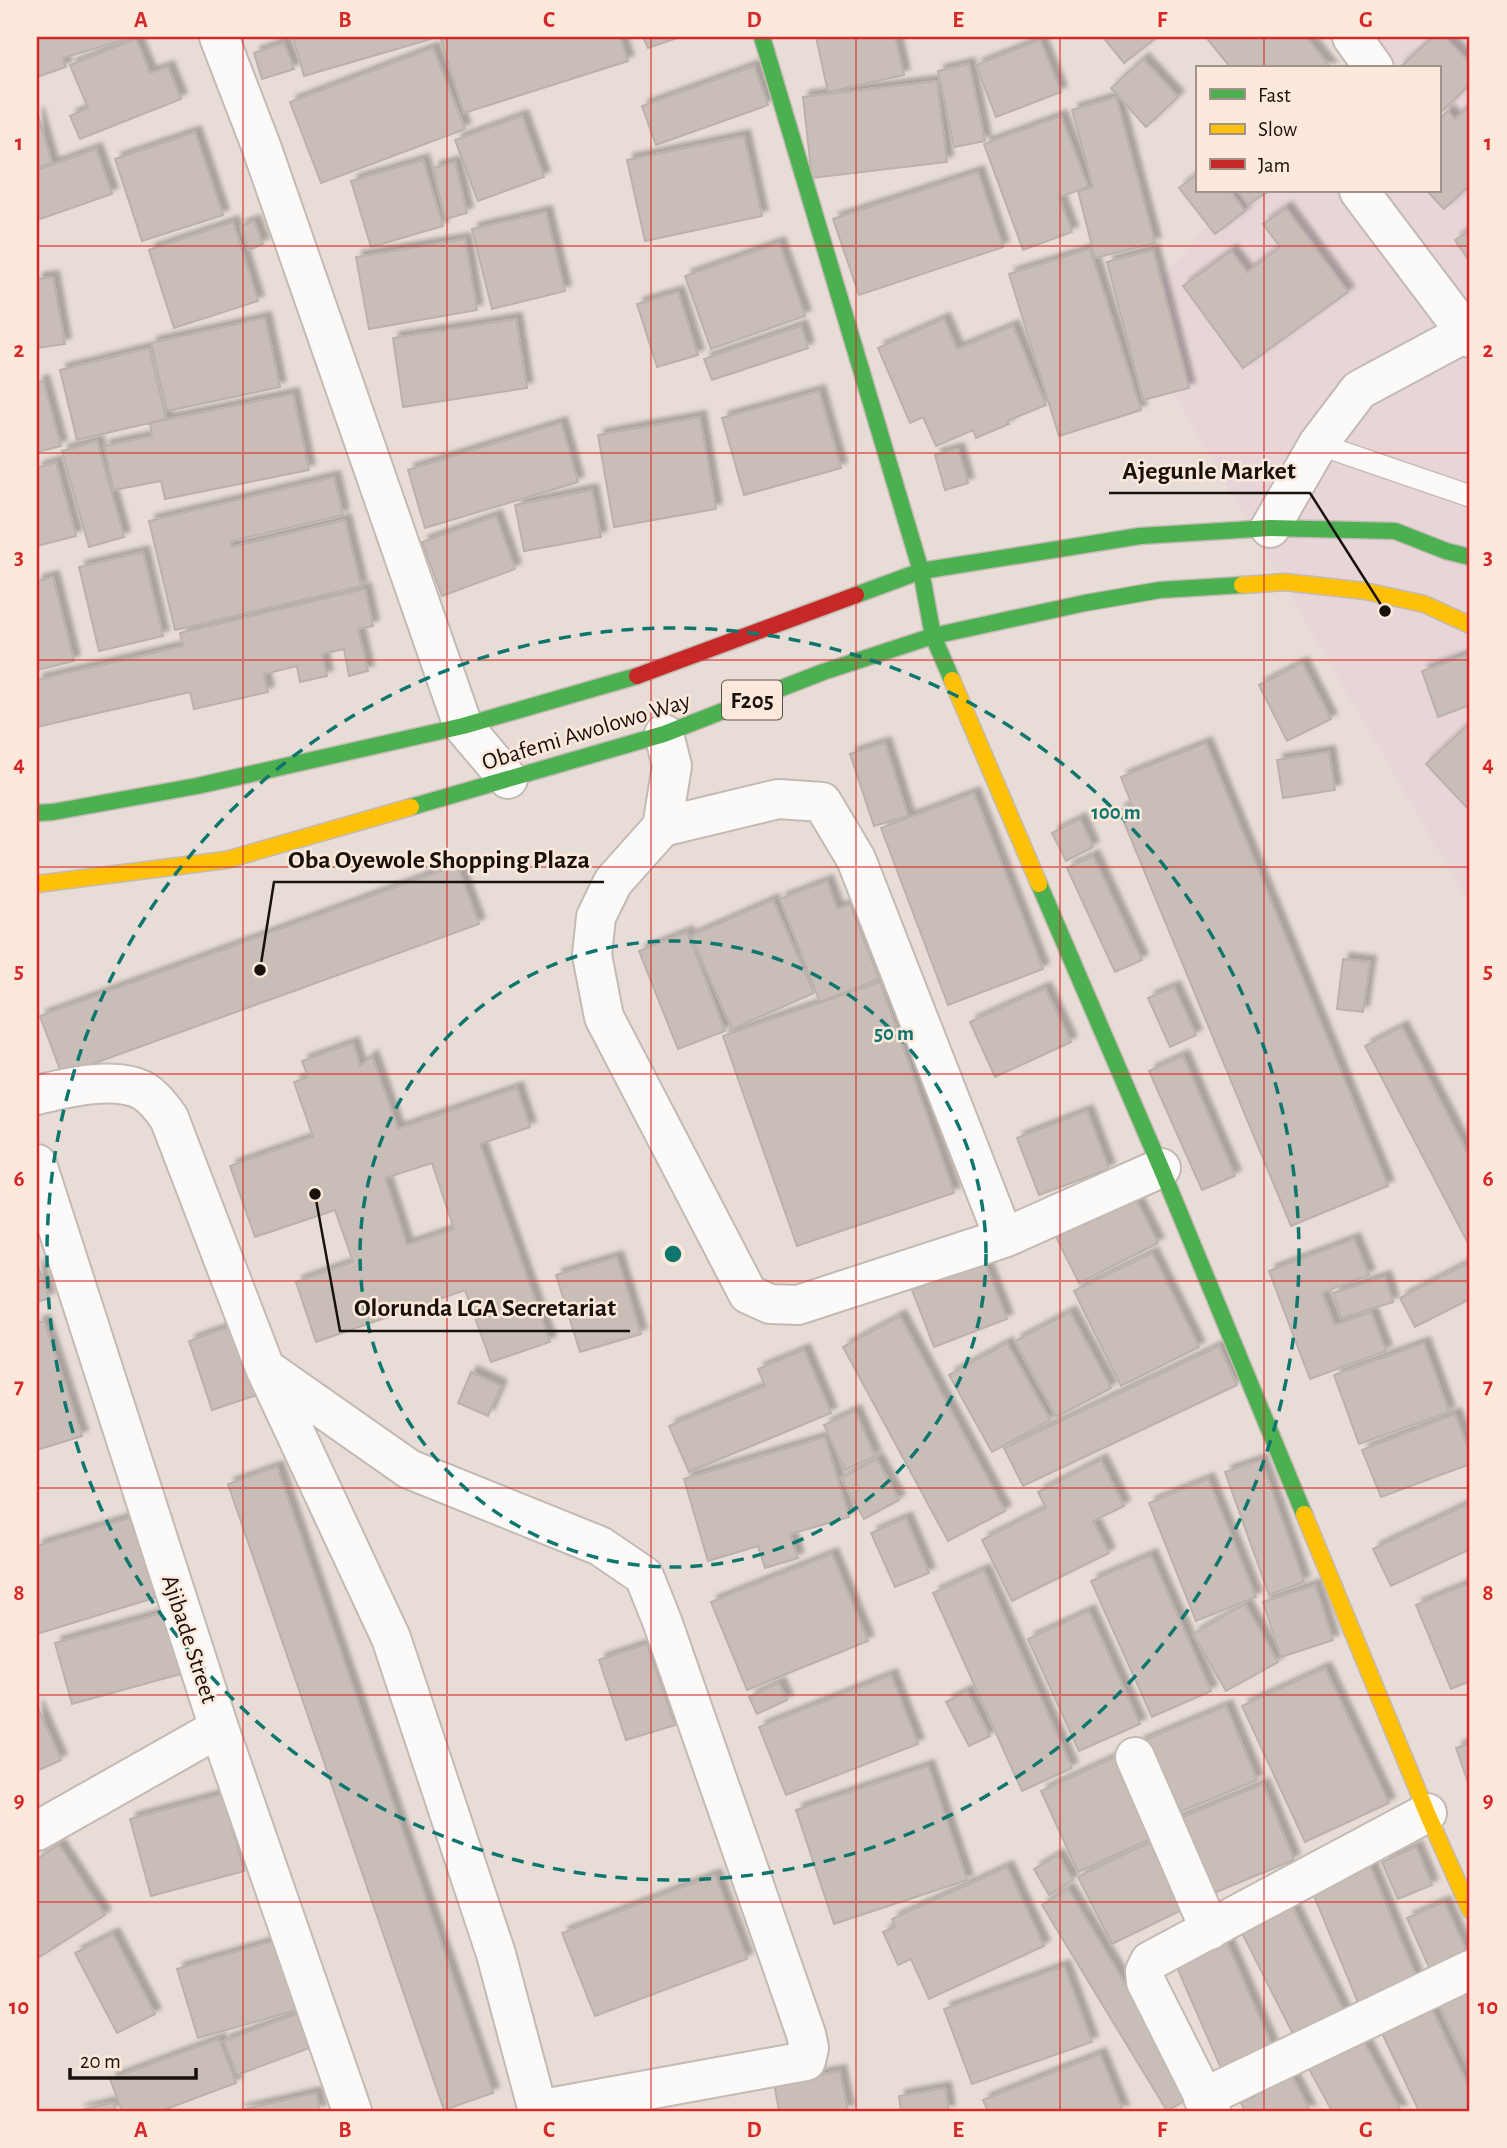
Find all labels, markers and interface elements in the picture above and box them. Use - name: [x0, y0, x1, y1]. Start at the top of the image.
- text: A: [134, 9, 148, 32]
- text: B: [338, 9, 352, 32]
- text: C: [543, 9, 555, 32]
- text: D: [746, 9, 762, 32]
- text: E: [952, 9, 964, 32]
- text: F: [1157, 9, 1168, 32]
- text: G: [1359, 9, 1373, 32]
- legend: [1196, 66, 1440, 192]
- text: Fast: [1258, 85, 1291, 106]
- text: Slow: [1258, 119, 1297, 140]
- text: 1: [15, 132, 23, 155]
- text: 1: [1484, 132, 1492, 155]
- text: Jam: [1258, 155, 1290, 176]
- text: 2: [14, 339, 25, 362]
- text: 2: [1483, 339, 1494, 362]
- callout: Ajegunle Market: [1109, 446, 1310, 493]
- text: Ajegunle Market: [1122, 458, 1296, 484]
- text: 3: [14, 546, 24, 569]
- text: 3: [1483, 546, 1493, 569]
- road number: F205: [722, 680, 782, 720]
- street label: Obafemi Awolowo Way: [479, 689, 693, 775]
- text: 4: [13, 753, 25, 776]
- text: 4: [1482, 753, 1494, 776]
- text: 100 m: [1091, 802, 1141, 823]
- callout: Oba Oyewole Shopping Plaza: [274, 835, 604, 882]
- text: Oba Oyewole Shopping Plaza: [288, 847, 590, 873]
- text: 5: [14, 960, 24, 983]
- text: 5: [1483, 960, 1493, 983]
- text: 50 m: [874, 1023, 914, 1044]
- text: 6: [13, 1168, 25, 1191]
- text: 6: [1482, 1168, 1494, 1191]
- centre of rings: [661, 1242, 685, 1266]
- callout: Olorunda LGA Secretariat: [340, 1284, 630, 1331]
- text: Olorunda LGA Secretariat: [354, 1295, 616, 1321]
- text: 7: [14, 1375, 24, 1398]
- text: 7: [1483, 1375, 1493, 1398]
- street label: Ajibade Street: [157, 1572, 221, 1707]
- text: 8: [13, 1582, 25, 1605]
- text: 8: [1482, 1582, 1494, 1605]
- text: 9: [13, 1789, 25, 1812]
- text: 9: [1482, 1789, 1494, 1812]
- text: 10: [9, 1996, 29, 2019]
- text: 10: [1478, 1996, 1498, 2019]
- scale bar: [70, 2036, 196, 2080]
- text: 20 m: [80, 2051, 121, 2072]
- text: A: [134, 2119, 148, 2142]
- text: B: [338, 2119, 352, 2142]
- text: C: [543, 2119, 555, 2142]
- text: D: [746, 2119, 762, 2142]
- text: E: [952, 2119, 964, 2142]
- text: F: [1157, 2119, 1168, 2142]
- text: G: [1359, 2119, 1373, 2142]

